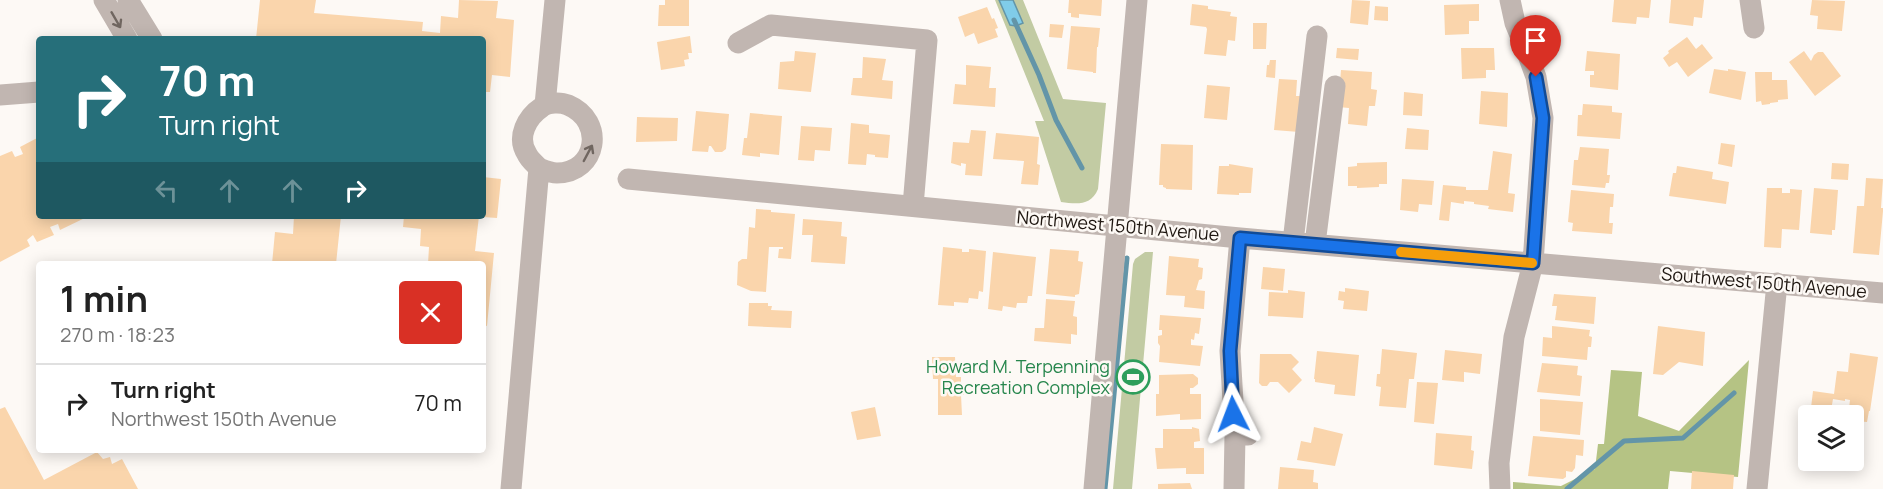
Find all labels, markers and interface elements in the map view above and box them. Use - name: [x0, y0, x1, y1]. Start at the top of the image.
- one-way arrow: [110, 11, 122, 28]
- pin: [1510, 15, 1561, 77]
- icon: arrive: [1519, 24, 1552, 57]
- text: 70 m: [159, 51, 255, 109]
- icon: right: [60, 60, 138, 138]
- text: Turn right: [159, 106, 280, 143]
- one-way arrow: [582, 145, 594, 162]
- icon: left: [150, 174, 183, 207]
- icon: ahead: [213, 174, 246, 207]
- icon: ahead: [276, 174, 309, 207]
- icon: right: [339, 174, 372, 207]
- street label: Northwest 150th Avenue: [1016, 204, 1220, 246]
- street label: Southwest 150th Avenue: [1660, 261, 1868, 303]
- text: 1 min: [60, 274, 148, 323]
- button: close: [399, 281, 462, 344]
- text: 270 m · 18:23: [60, 321, 175, 348]
- place label: Howard M. Terpenning Recreation Complex: [926, 354, 1111, 399]
- sports icon: Howard M. Terpenning Recreation Complex: [1115, 359, 1151, 395]
- text: Turn right: [111, 375, 216, 405]
- position arrow: [1201, 382, 1265, 446]
- icon: right: [60, 387, 93, 420]
- text: 70 m: [414, 388, 462, 418]
- text: Northwest 150th Avenue: [111, 405, 337, 432]
- map controls: [1798, 405, 1864, 471]
- button: layers: [1798, 405, 1864, 471]

